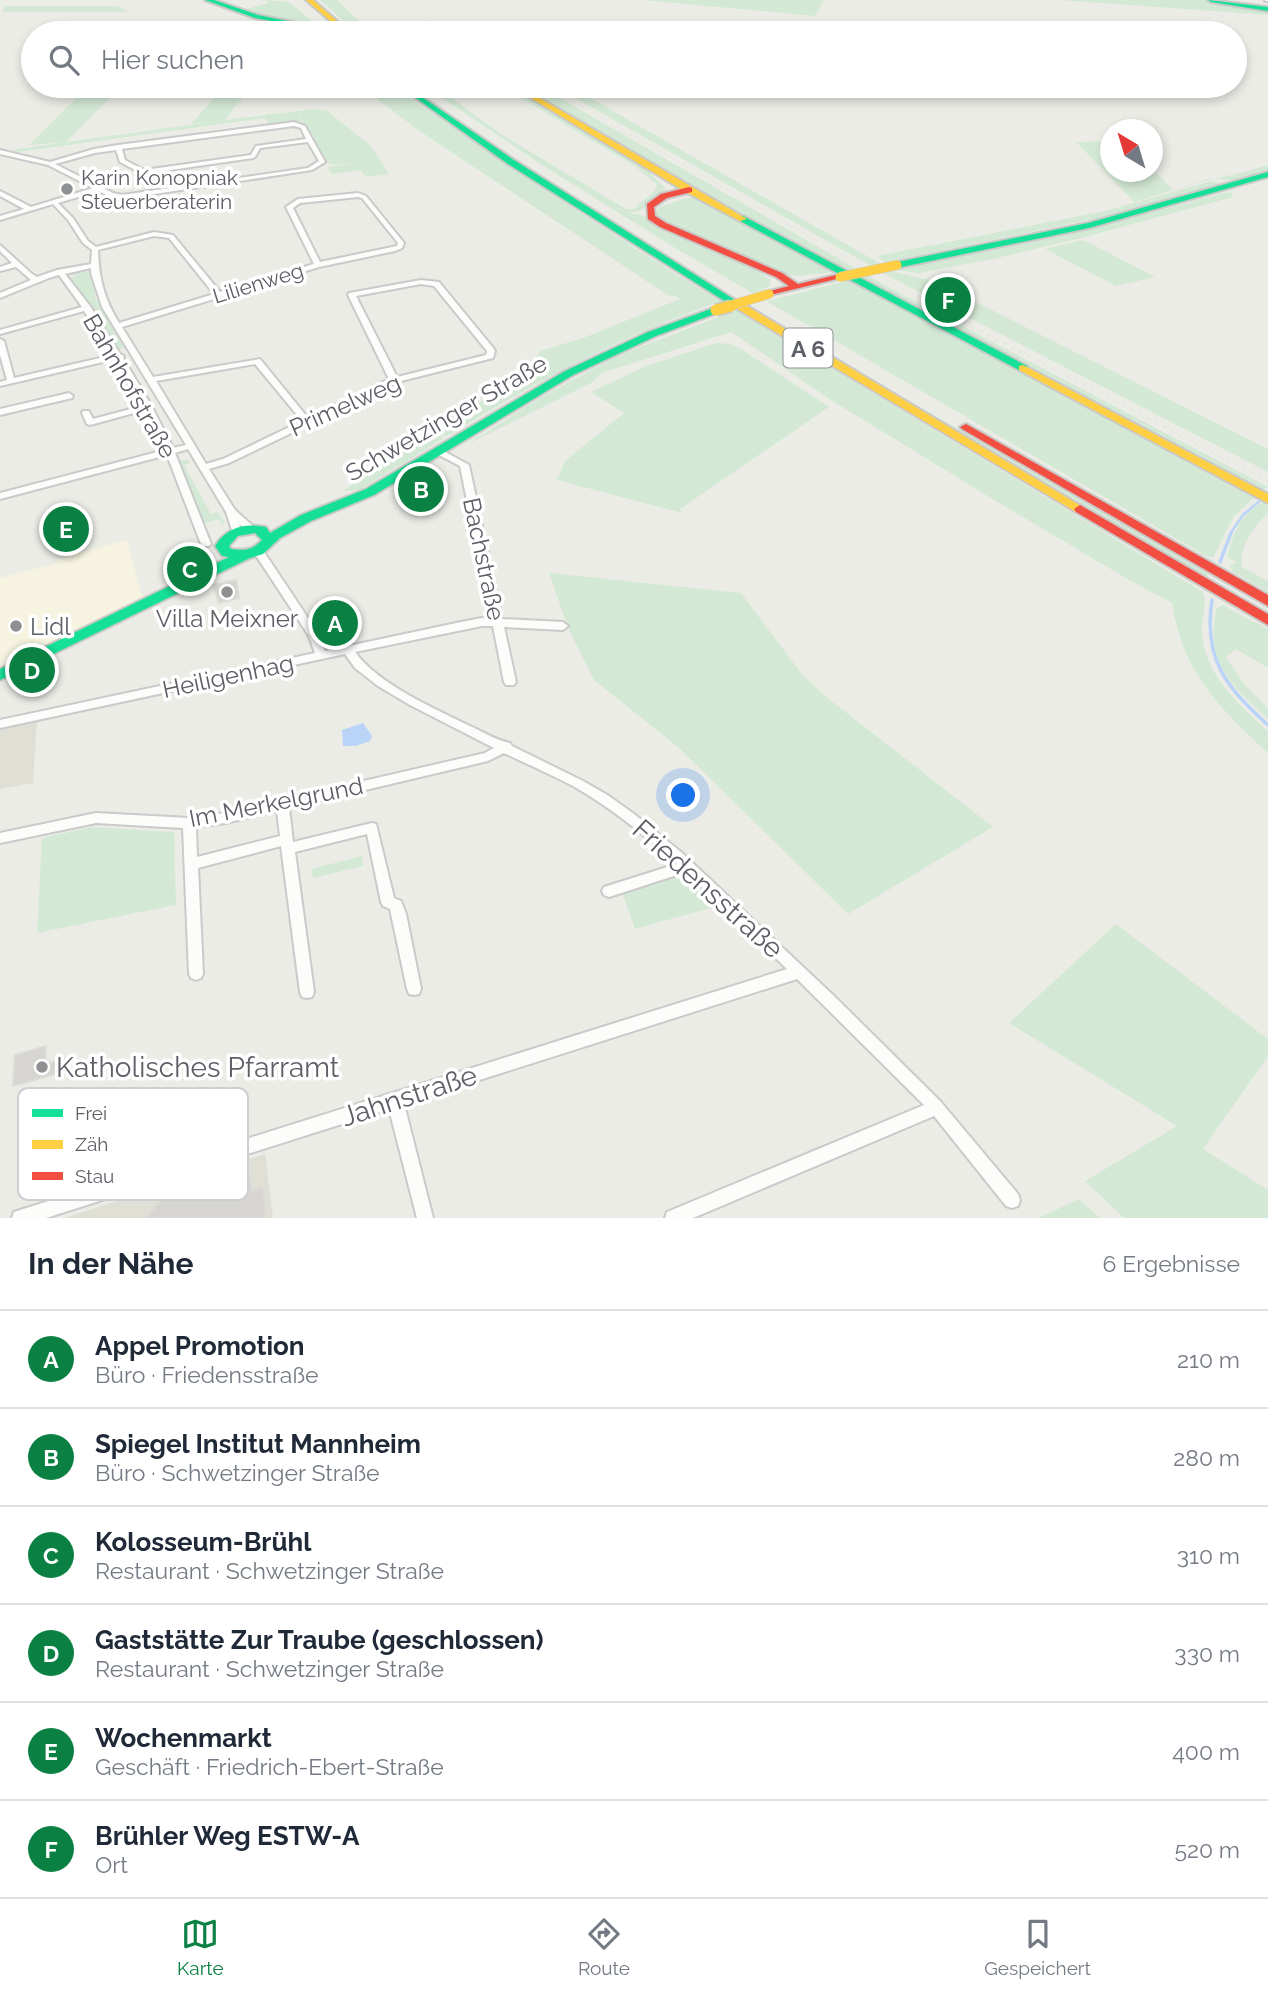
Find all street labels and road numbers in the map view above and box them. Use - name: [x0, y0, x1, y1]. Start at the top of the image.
- street label: Lilienweg: [210, 257, 306, 309]
- street label: Bahnhofstraße: [77, 309, 183, 463]
- road number: A 6: [784, 328, 832, 368]
- street label: Schwetzinger Straße: [340, 349, 552, 487]
- street label: Primelweg: [285, 368, 405, 442]
- street label: Bachstraße: [457, 495, 511, 623]
- street label: Heiligenhag: [160, 648, 296, 704]
- street label: Im Merkelgrund: [187, 771, 365, 833]
- street label: Friedensstraße: [626, 813, 790, 965]
- street label: Jahnstraße: [337, 1059, 481, 1133]

